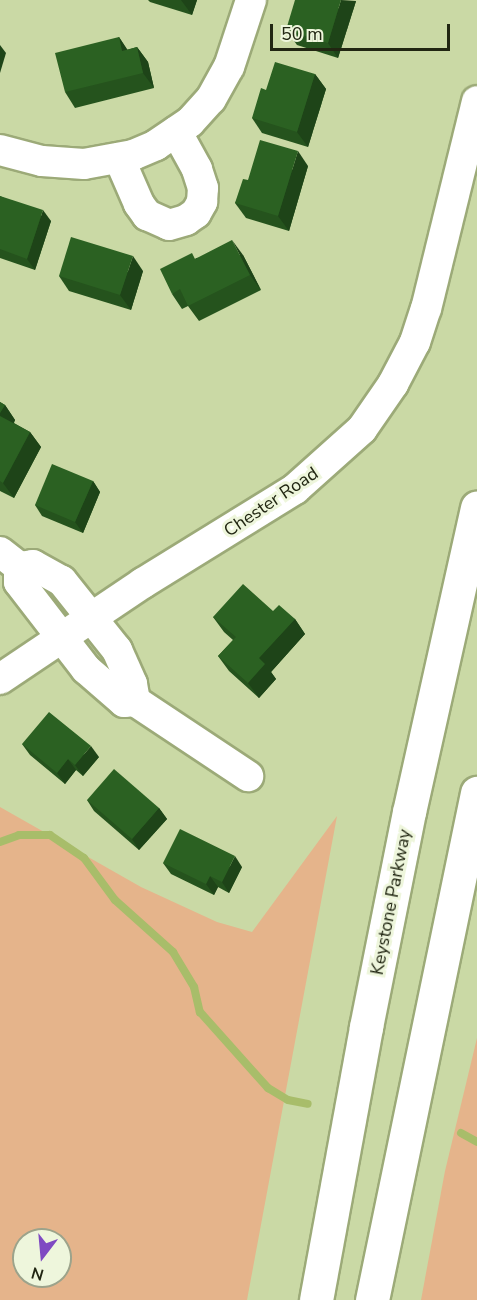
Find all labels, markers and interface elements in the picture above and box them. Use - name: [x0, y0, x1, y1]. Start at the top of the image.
- scale bar: [273, 12, 453, 50]
- text: 50 m: [281, 22, 323, 46]
- street label: Chester Road: [220, 463, 322, 541]
- street label: Keystone Parkway: [366, 827, 416, 977]
- north arrow: [12, 1228, 72, 1288]
- text: N: [29, 1261, 46, 1286]

